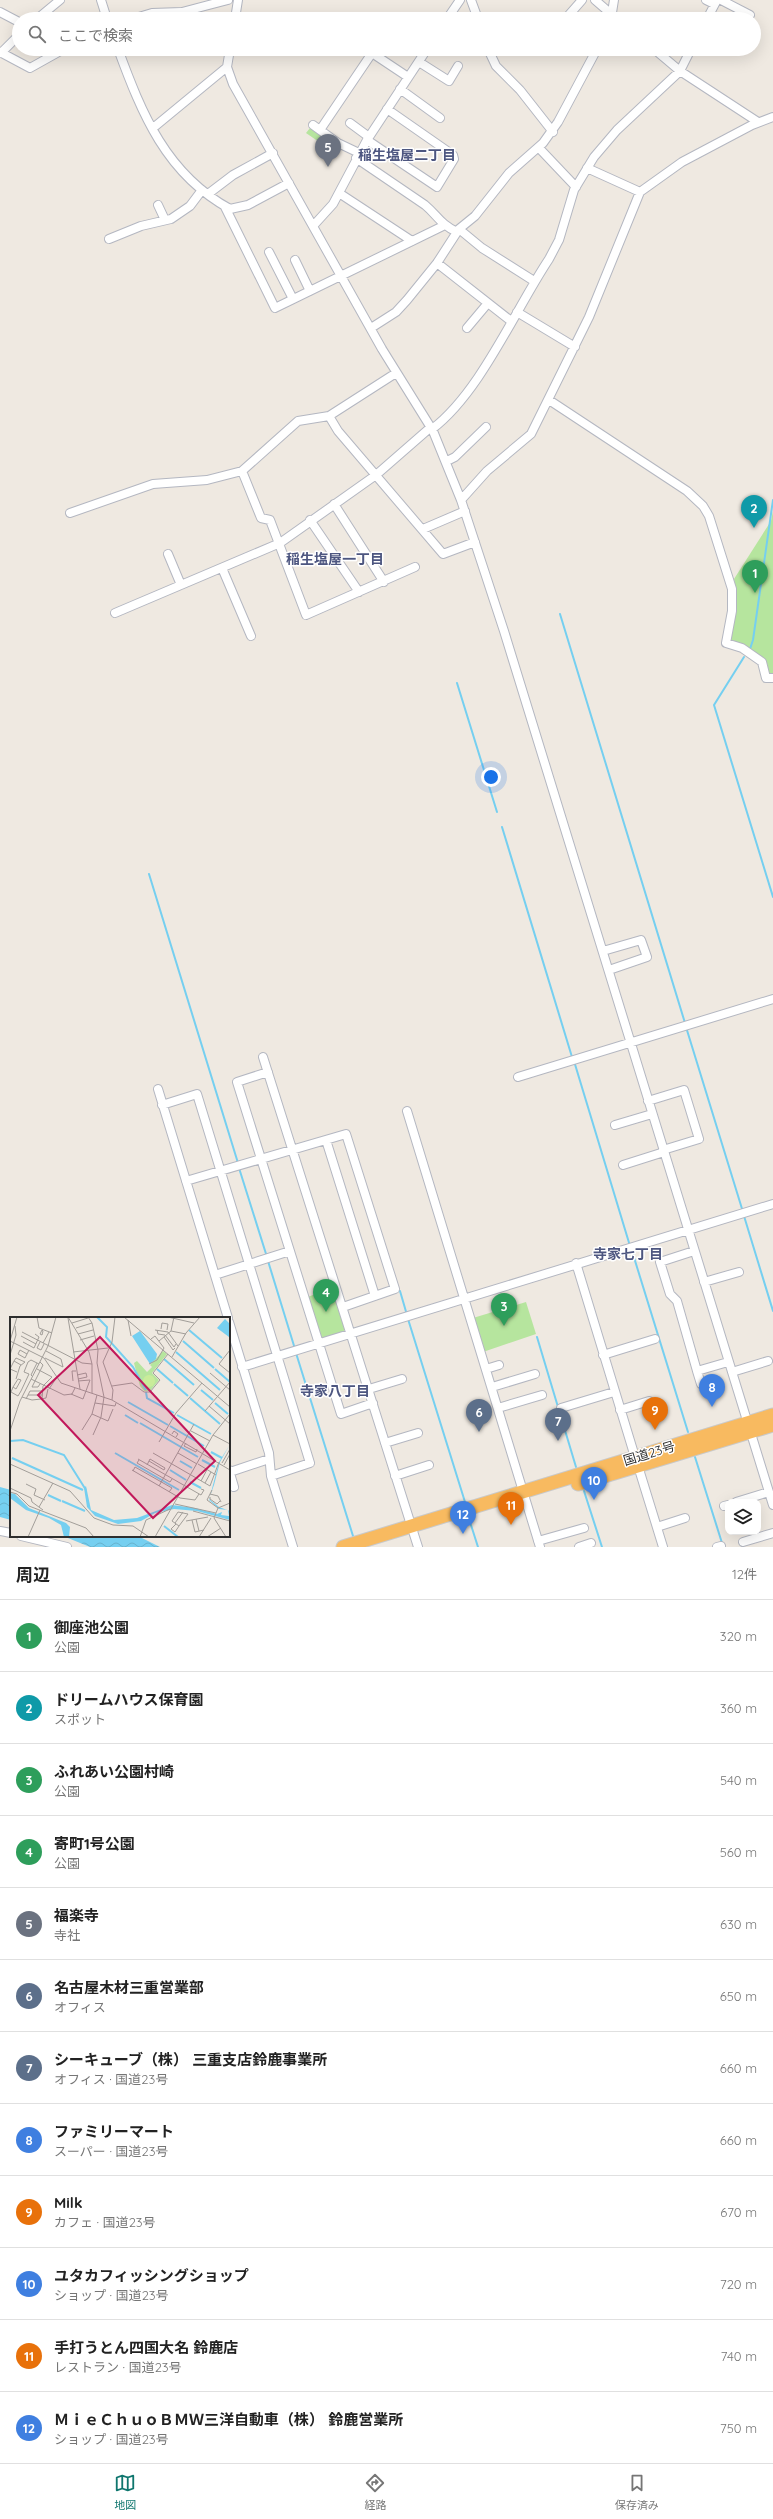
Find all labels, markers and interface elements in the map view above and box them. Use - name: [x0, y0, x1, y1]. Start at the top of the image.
- search box: [12, 12, 761, 56]
- icon: search: [26, 23, 48, 45]
- text: ここで検索: [58, 26, 133, 45]
- pin: 5: [315, 134, 341, 167]
- district label: 稲生塩屋二丁目: [358, 146, 456, 164]
- pin: 2: [741, 495, 767, 528]
- district label: 稲生塩屋一丁目: [286, 550, 384, 568]
- pin: 1: [742, 560, 768, 593]
- your location: [481, 767, 501, 787]
- district label: 寺家七丁目: [593, 1245, 663, 1263]
- pin: 4: [313, 1279, 339, 1312]
- pin: 3: [491, 1293, 517, 1326]
- inset map: [10, 1317, 230, 1537]
- pin: 8: [699, 1374, 725, 1407]
- district label: 寺家八丁目: [300, 1382, 370, 1400]
- pin: 9: [642, 1397, 668, 1430]
- pin: 6: [466, 1399, 492, 1432]
- pin: 7: [545, 1408, 571, 1441]
- street label: 国道23号: [621, 1438, 677, 1468]
- pin: 10: [581, 1467, 607, 1500]
- pin: 11: [498, 1492, 524, 1525]
- map controls: [725, 1499, 761, 1535]
- button: layers: [725, 1499, 761, 1535]
- pin: 12: [450, 1501, 476, 1534]
- text: 周辺: [16, 1564, 50, 1585]
- text: 12件: [732, 1566, 757, 1582]
- text: 御座池公園: [54, 1618, 129, 1637]
- text: 1: [26, 1628, 32, 1644]
- text: 320 m: [720, 1628, 757, 1644]
- text: 公園: [54, 1639, 80, 1655]
- text: ドリームハウス保育園: [54, 1690, 204, 1709]
- text: 2: [25, 1700, 33, 1716]
- text: 360 m: [720, 1700, 757, 1716]
- text: スポット: [54, 1711, 106, 1727]
- text: ふれあい公園村崎: [54, 1762, 174, 1781]
- text: 3: [26, 1772, 32, 1788]
- text: 540 m: [720, 1772, 757, 1788]
- text: 公園: [54, 1783, 80, 1799]
- text: 寄町1号公園: [54, 1834, 135, 1853]
- text: 4: [25, 1844, 33, 1860]
- text: 560 m: [720, 1844, 757, 1860]
- text: 公園: [54, 1855, 80, 1871]
- text: 福楽寺: [54, 1906, 99, 1925]
- text: 5: [25, 1916, 33, 1932]
- text: 630 m: [720, 1916, 757, 1932]
- text: 寺社: [54, 1927, 80, 1943]
- text: 名古屋木材三重営業部: [54, 1978, 204, 1997]
- text: 6: [25, 1988, 33, 2004]
- text: 650 m: [720, 1988, 757, 2004]
- text: オフィス: [54, 1999, 106, 2015]
- text: シーキューブ（株） 三重支店鈴鹿事業所: [54, 2050, 327, 2069]
- text: 7: [25, 2060, 33, 2076]
- text: 660 m: [720, 2060, 757, 2076]
- text: オフィス · 国道23号: [54, 2071, 168, 2087]
- text: ファミリーマート: [54, 2122, 174, 2141]
- text: 8: [25, 2132, 33, 2148]
- text: 660 m: [720, 2132, 757, 2148]
- text: スーパー · 国道23号: [54, 2143, 169, 2159]
- text: Milk: [54, 2193, 82, 2212]
- text: 9: [25, 2204, 33, 2220]
- text: 670 m: [720, 2204, 757, 2220]
- text: カフェ · 国道23号: [54, 2214, 156, 2230]
- text: ユタカフィッシングショップ: [54, 2266, 249, 2285]
- text: 10: [22, 2276, 36, 2292]
- text: 720 m: [720, 2276, 757, 2292]
- text: ショップ · 国道23号: [54, 2287, 169, 2303]
- text: 手打うとん四国大名 鈴鹿店: [54, 2338, 238, 2357]
- text: 11: [24, 2348, 34, 2364]
- text: 740 m: [721, 2348, 757, 2364]
- text: レストラン · 国道23号: [54, 2359, 182, 2375]
- text: ＭｉｅＣｈｕｏＢＭＷ三洋自動車（株） 鈴鹿営業所: [54, 2410, 403, 2429]
- text: 12: [23, 2420, 35, 2436]
- text: 750 m: [720, 2420, 757, 2436]
- text: ショップ · 国道23号: [54, 2431, 169, 2447]
- tab: 地図: [114, 2472, 136, 2512]
- tab: 経路: [364, 2472, 386, 2512]
- tab: 保存済み: [615, 2472, 659, 2512]

